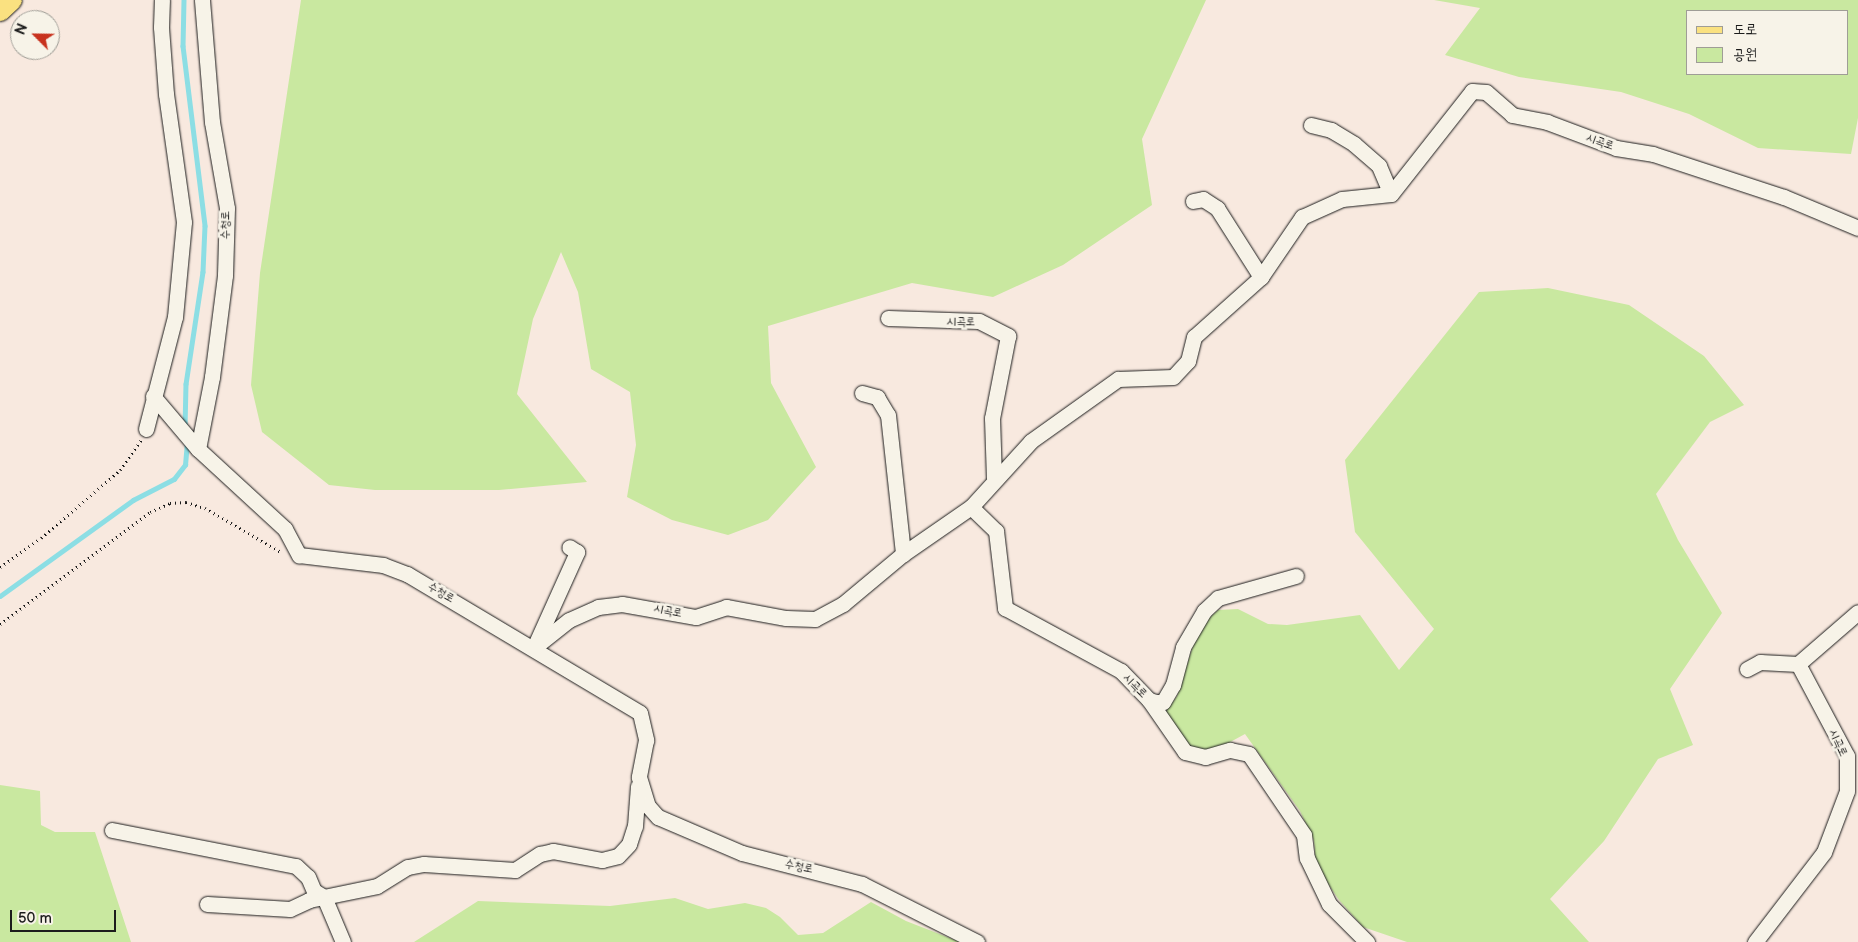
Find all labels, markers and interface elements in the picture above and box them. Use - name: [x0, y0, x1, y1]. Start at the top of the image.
- north arrow: [10, 10, 60, 60]
- legend: [1686, 10, 1848, 75]
- text: 도로: [1733, 20, 1757, 39]
- text: N: [12, 21, 32, 38]
- text: 공원: [1733, 45, 1757, 64]
- street label: 시곡로: [1584, 130, 1616, 154]
- street label: 수청로: [219, 211, 233, 239]
- street label: 시곡로: [946, 315, 976, 329]
- street label: 수청로: [425, 580, 457, 606]
- street label: 시곡로: [652, 601, 684, 621]
- street label: 시곡로: [1120, 671, 1150, 701]
- street label: 시곡로: [1826, 727, 1850, 759]
- street label: 수청로: [783, 857, 815, 877]
- scale bar: [12, 900, 119, 932]
- text: 50 m: [18, 909, 52, 928]

